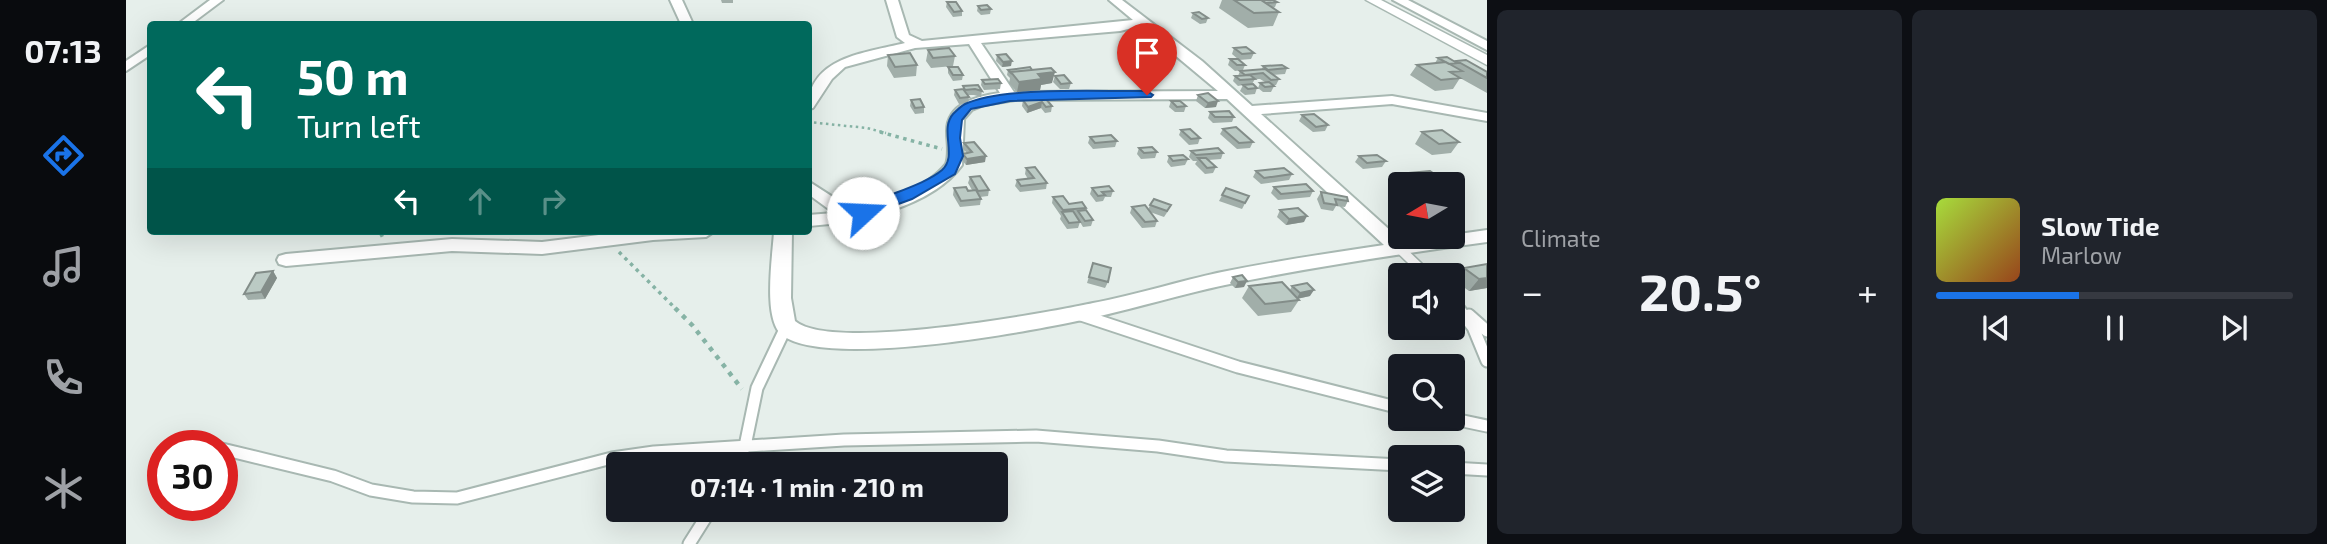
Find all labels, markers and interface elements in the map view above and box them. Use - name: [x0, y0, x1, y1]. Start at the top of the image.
- pin: [1117, 23, 1177, 95]
- text: 07:13: [24, 31, 102, 69]
- icon: arrive: [1128, 34, 1166, 72]
- text: 50 m: [297, 46, 409, 105]
- icon: left: [182, 49, 273, 140]
- text: Turn left: [297, 106, 421, 144]
- icon: directions: [39, 131, 88, 180]
- north arrow: [1388, 172, 1465, 248]
- map controls: [1388, 172, 1465, 522]
- position arrow: [826, 176, 900, 250]
- icon: left: [388, 182, 426, 220]
- icon: ahead: [461, 182, 499, 220]
- icon: right: [534, 182, 572, 220]
- text: Slow Tide: [2041, 210, 2160, 241]
- text: Climate: [1521, 224, 1601, 252]
- text: Marlow: [2041, 241, 2122, 269]
- icon: music: [39, 242, 88, 291]
- text: 20.5°: [1639, 259, 1761, 321]
- button: sound: [1388, 263, 1465, 340]
- text: −: [1521, 268, 1543, 314]
- text: +: [1857, 268, 1878, 314]
- icon: previous: [1977, 309, 2015, 347]
- icon: pause: [2096, 309, 2134, 347]
- icon: next: [2215, 309, 2253, 347]
- icon: phone: [39, 353, 88, 402]
- button: search: [1388, 354, 1465, 431]
- speed limit sign: 30: [147, 430, 238, 521]
- button: layers: [1388, 445, 1465, 522]
- icon: climate: [39, 464, 88, 513]
- text: 07:14 · 1 min · 210 m: [690, 471, 924, 502]

